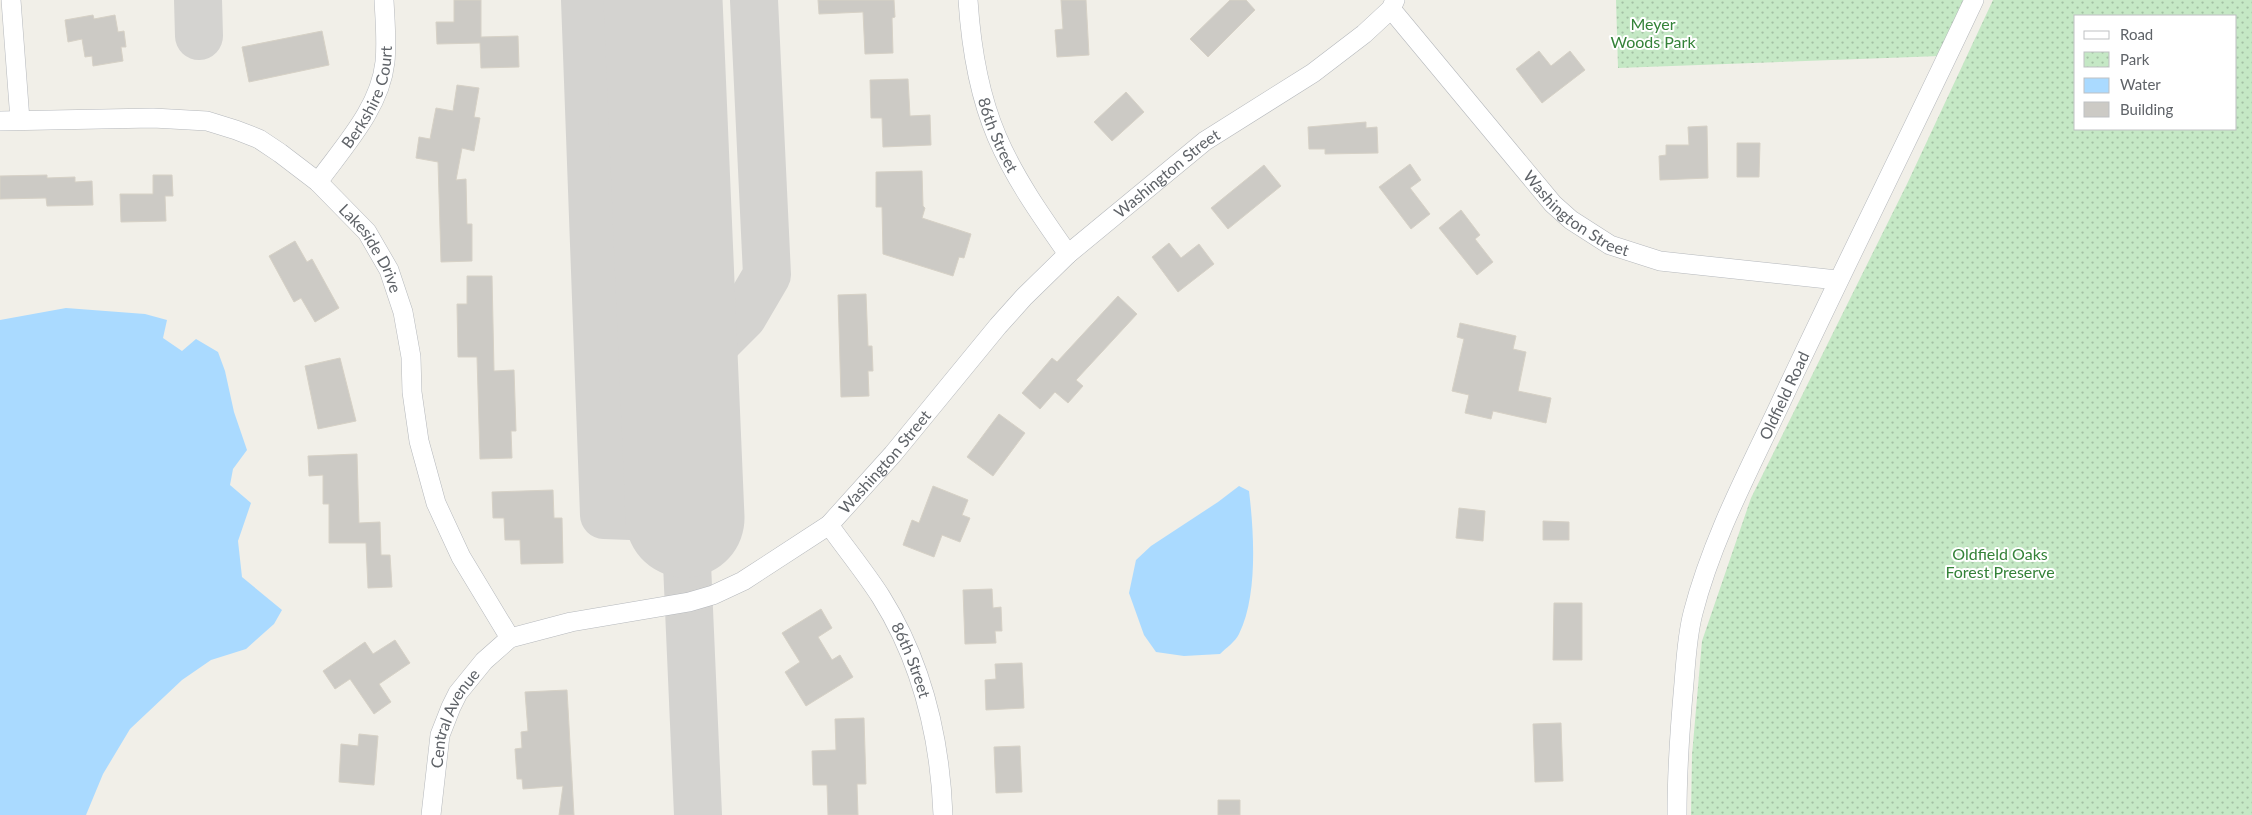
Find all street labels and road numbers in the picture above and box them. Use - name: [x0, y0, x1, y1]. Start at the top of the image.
- street label: Berkshire Court: [337, 45, 395, 152]
- street label: 86th Street: [975, 95, 1023, 176]
- street label: Washington Street: [1110, 124, 1223, 221]
- street label: Washington Street: [1520, 166, 1632, 260]
- street label: Lakeside Drive: [336, 200, 406, 295]
- street label: Oldfield Road: [1755, 348, 1812, 442]
- street label: Washington Street: [834, 406, 934, 517]
- street label: 86th Street: [888, 619, 935, 700]
- street label: Central Avenue: [426, 665, 483, 769]

